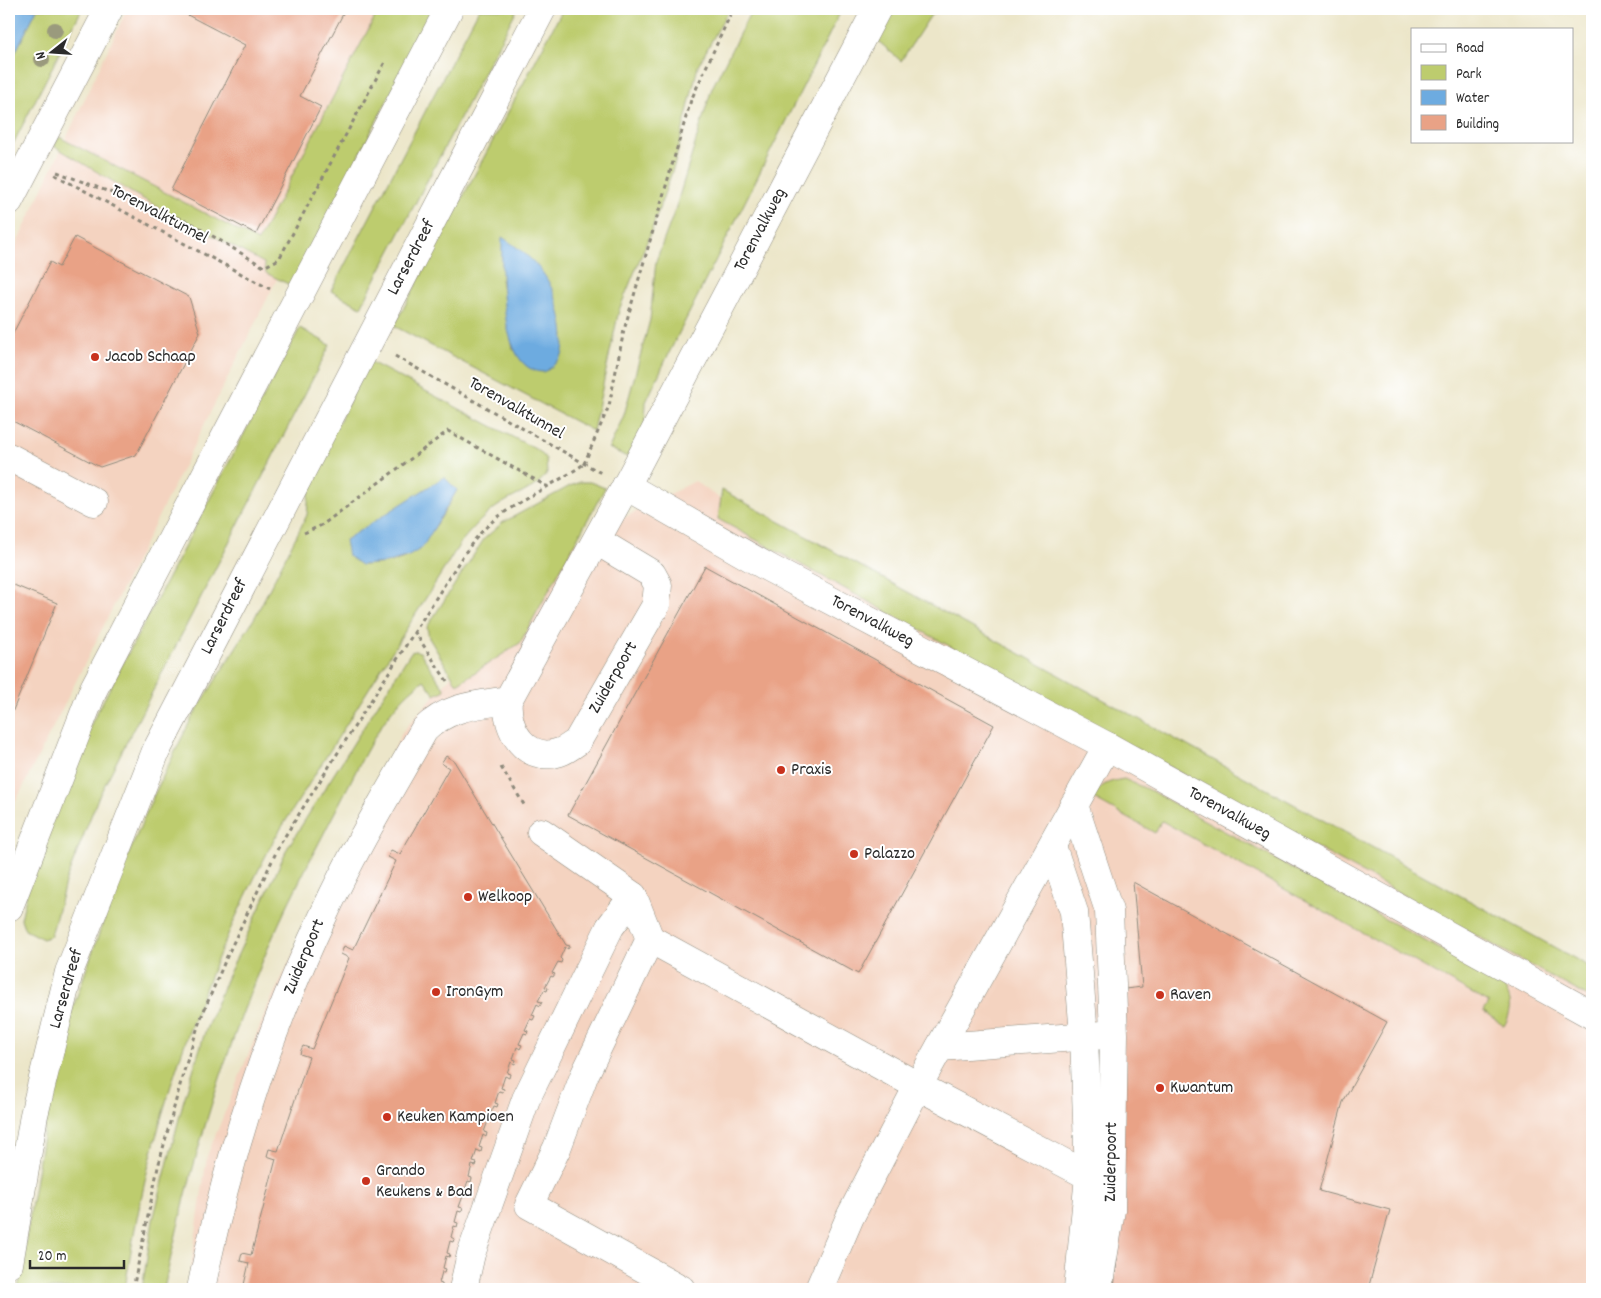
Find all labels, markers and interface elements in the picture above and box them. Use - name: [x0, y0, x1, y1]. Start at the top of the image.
- north arrow: [28, 28, 78, 78]
- legend: [1411, 28, 1574, 142]
- text: Road: [1456, 38, 1484, 60]
- text: N: [31, 49, 52, 61]
- text: Park: [1456, 64, 1482, 86]
- text: Water: [1456, 88, 1490, 110]
- text: Building: [1456, 114, 1499, 136]
- street label: Torenvalktunnel: [106, 179, 213, 252]
- street label: Torenvalkweg: [728, 184, 794, 276]
- street label: Larserdreef: [382, 215, 443, 300]
- place label: Jacob Schaap: [105, 345, 196, 370]
- marker: Jacob Schaap: [89, 351, 101, 363]
- street label: Torenvalktunnel: [463, 371, 569, 447]
- street label: Larserdreef: [195, 574, 255, 659]
- street label: Torenvalkweg: [826, 589, 918, 655]
- street label: Zuiderpoort: [583, 637, 645, 719]
- place label: Praxis: [791, 758, 832, 783]
- marker: Praxis: [775, 764, 787, 776]
- street label: Torenvalkweg: [1183, 781, 1275, 847]
- place label: Palazzo: [864, 842, 915, 867]
- marker: Palazzo: [848, 848, 860, 860]
- place label: Welkoop: [478, 885, 532, 910]
- marker: Welkoop: [462, 891, 474, 903]
- street label: Zuiderpoort: [278, 915, 332, 999]
- street label: Larserdreef: [44, 946, 90, 1032]
- place label: IronGym: [446, 980, 503, 1005]
- place label: Raven: [1170, 983, 1211, 1008]
- marker: IronGym: [430, 986, 442, 998]
- marker: Raven: [1154, 989, 1166, 1001]
- place label: Kwantum: [1170, 1076, 1233, 1101]
- marker: Kwantum: [1154, 1082, 1166, 1094]
- place label: Keuken Kampioen: [397, 1105, 514, 1130]
- marker: Keuken Kampioen: [381, 1111, 393, 1123]
- street label: Zuiderpoort: [1099, 1122, 1125, 1202]
- place label: Grando Keukens & Bad: [376, 1159, 473, 1205]
- marker: Grando Keukens & Bad: [360, 1175, 372, 1187]
- scale bar: [30, 1238, 124, 1270]
- text: 20 m: [38, 1246, 66, 1268]

